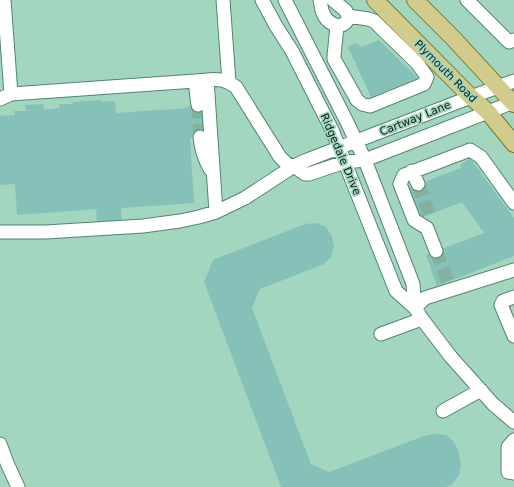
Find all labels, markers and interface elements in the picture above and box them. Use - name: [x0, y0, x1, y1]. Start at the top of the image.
- street label: Plymouth Road: [412, 37, 480, 105]
- street label: Cartway Lane: [378, 98, 453, 139]
- street label: Ridgedale Drive: [317, 111, 364, 197]

